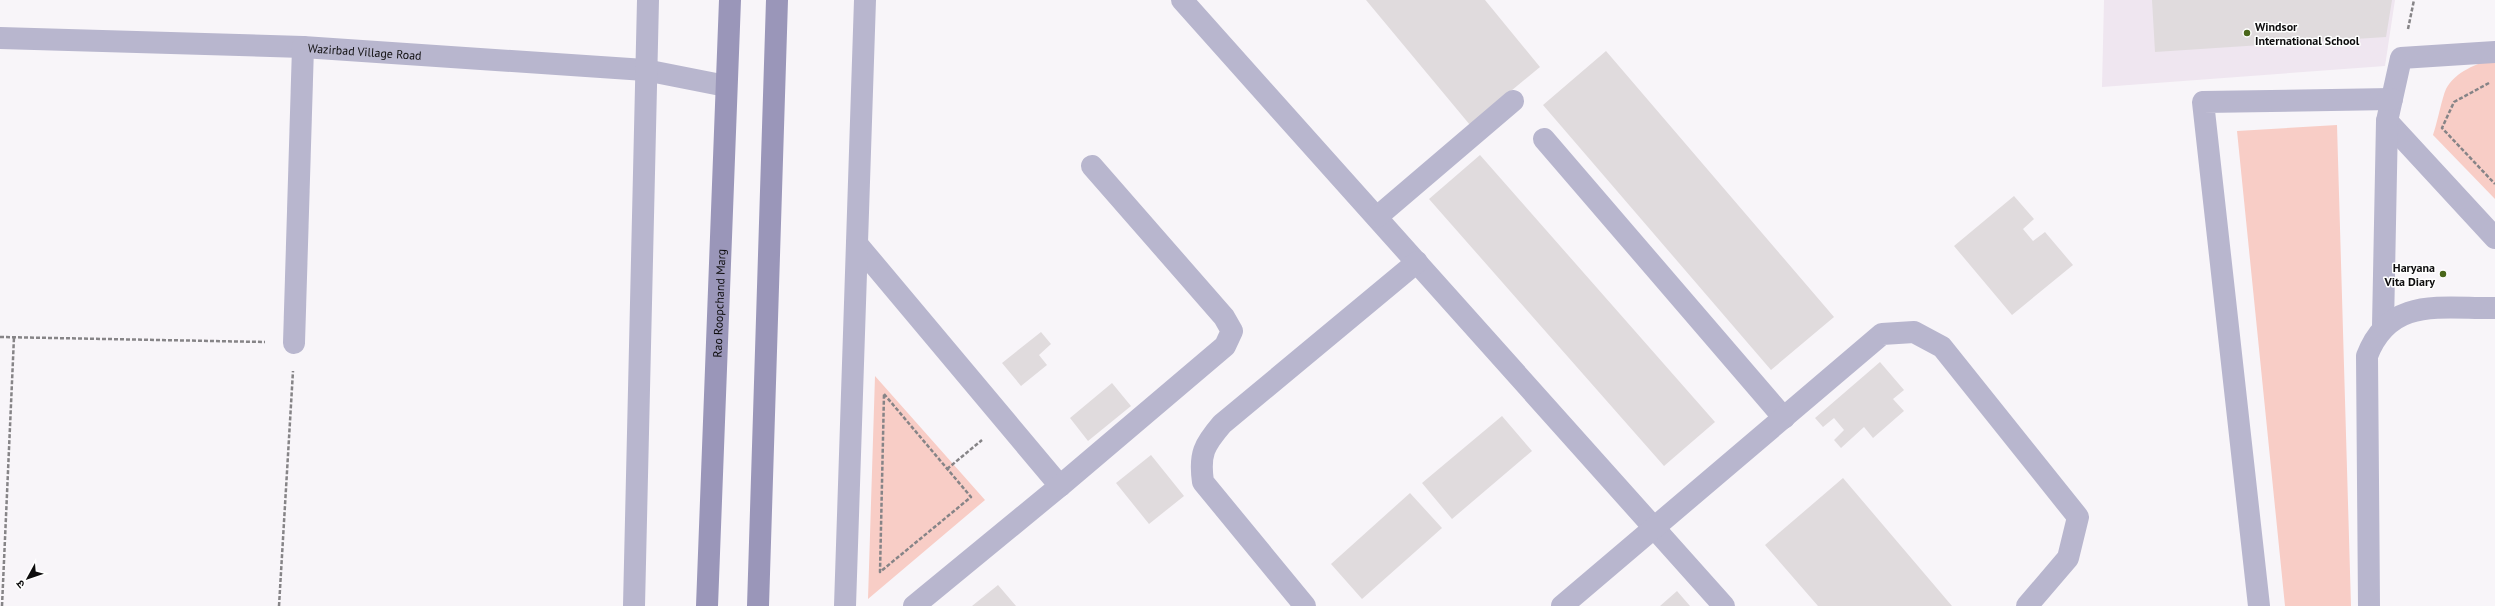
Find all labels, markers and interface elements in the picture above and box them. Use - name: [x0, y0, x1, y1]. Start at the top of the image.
- place label: Windsor International School: [2255, 19, 2360, 48]
- marker: Windsor International School: [2242, 28, 2252, 38]
- street label: Wazirbad Village Road: [307, 40, 422, 62]
- street label: Rao Roopchand Marg: [709, 249, 728, 358]
- place label: Haryana Vita Diary: [2383, 260, 2435, 289]
- marker: Haryana Vita Diary: [2438, 269, 2448, 279]
- north arrow: [8, 558, 48, 598]
- text: उ: [13, 577, 28, 591]

